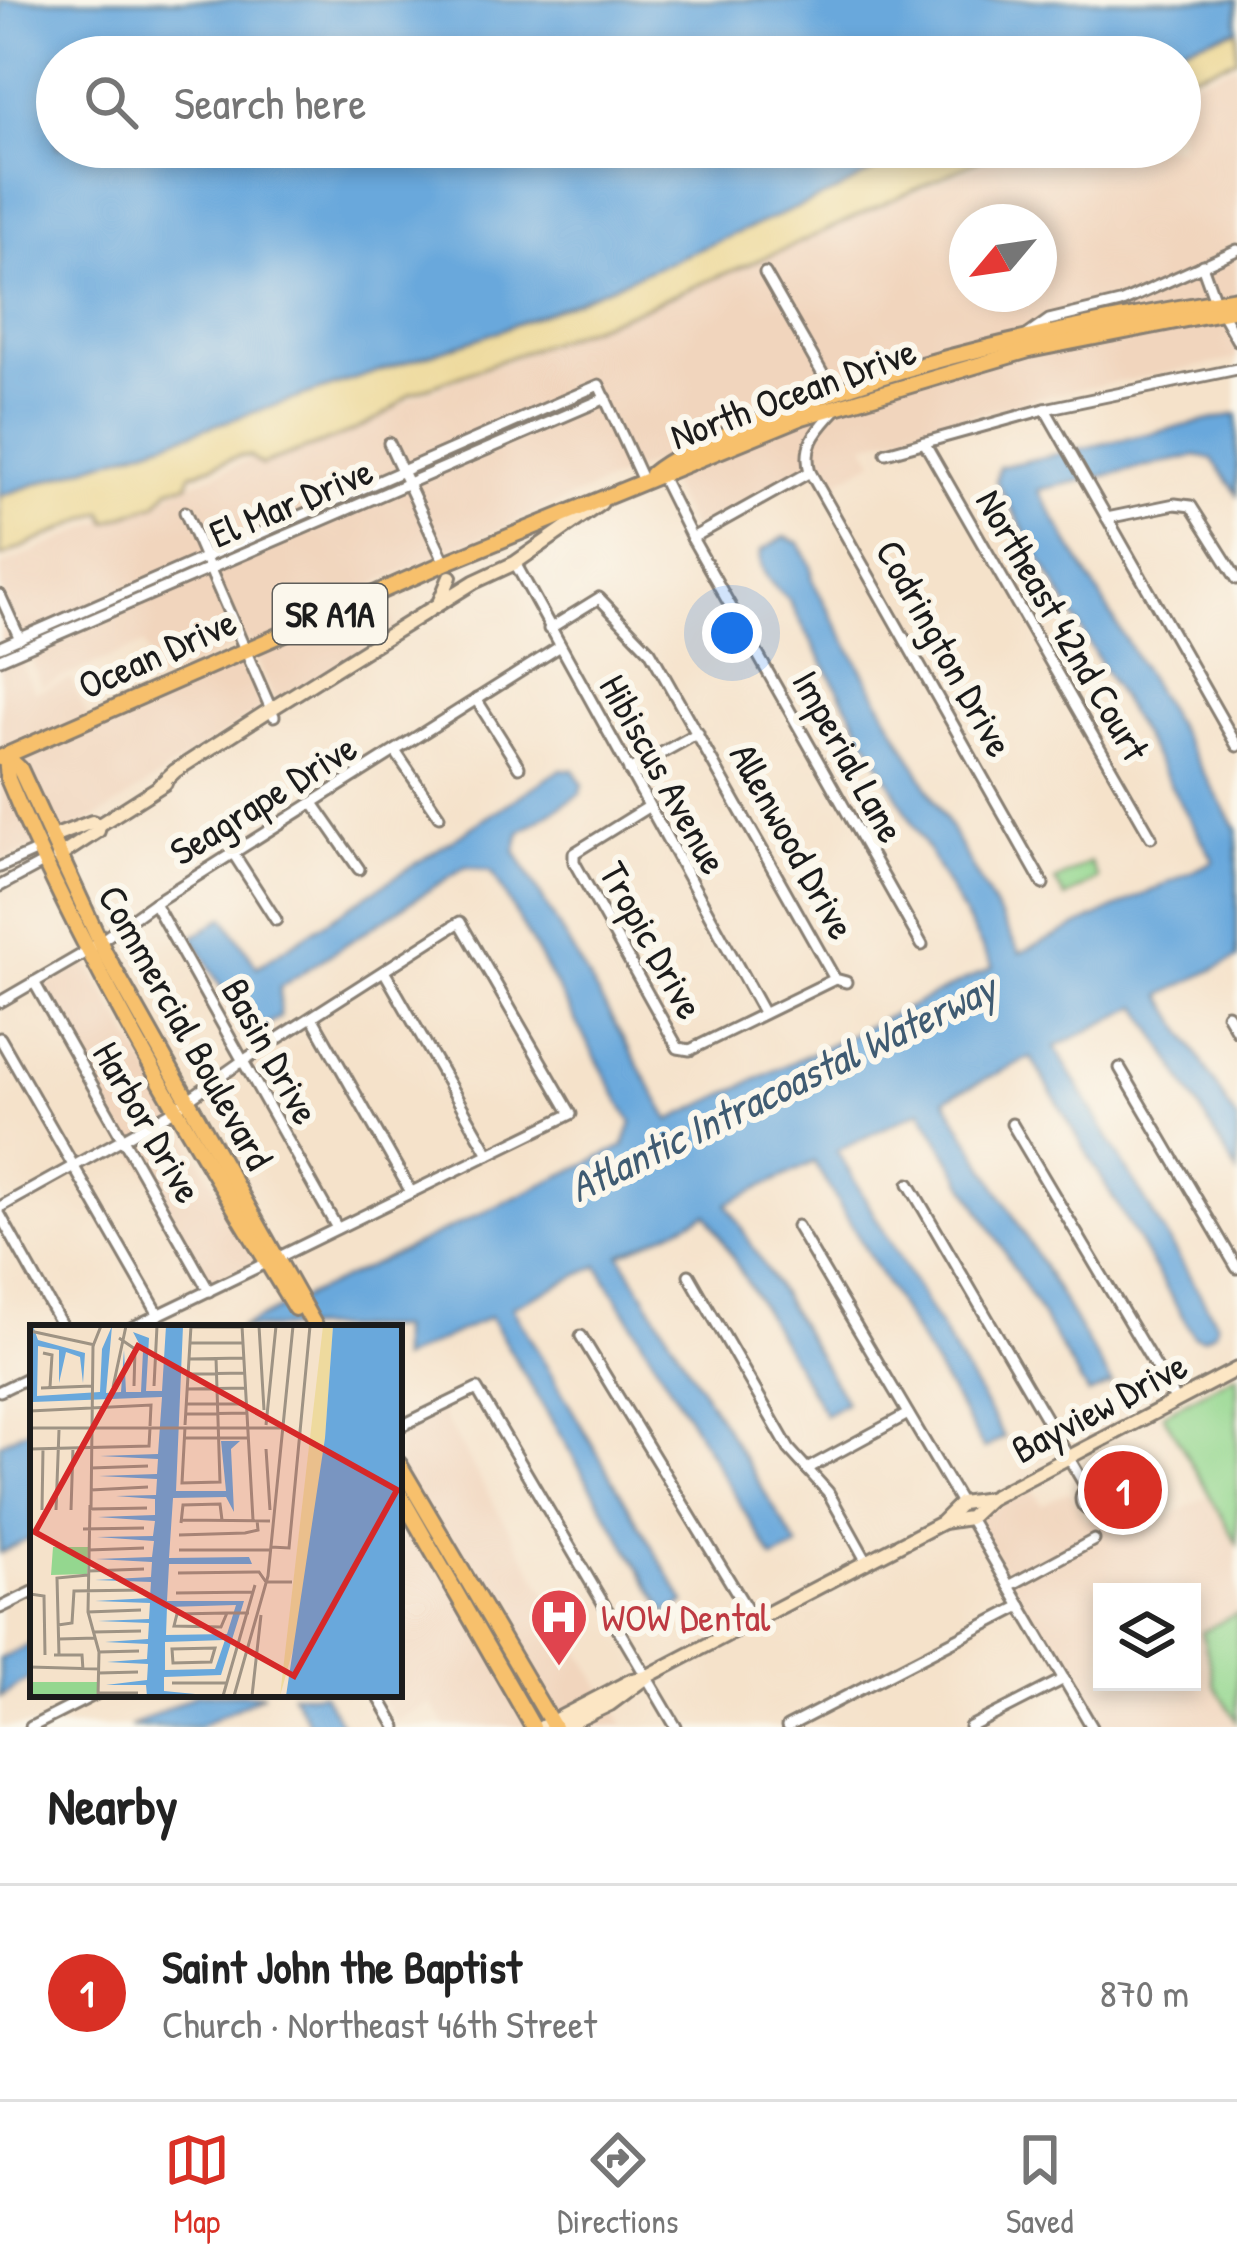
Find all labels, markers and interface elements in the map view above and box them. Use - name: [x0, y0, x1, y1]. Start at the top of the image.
- search box: [36, 36, 1201, 168]
- icon: search: [78, 69, 144, 135]
- text: Search here: [174, 72, 366, 133]
- north arrow: [949, 204, 1057, 312]
- street label: North Ocean Drive: [663, 324, 923, 462]
- street label: El Mar Drive: [201, 443, 381, 560]
- street label: Northeast 42nd Court: [964, 479, 1163, 771]
- street label: Codrington Drive: [864, 530, 1027, 766]
- road number: SR A1A: [273, 584, 387, 644]
- street label: Ocean Drive: [69, 594, 244, 711]
- your location: [702, 603, 762, 663]
- street label: Imperial Lane: [780, 660, 918, 851]
- street label: Hibiscus Avenue: [588, 665, 741, 883]
- street label: Seagrape Drive: [159, 720, 366, 877]
- street label: Allenwood Drive: [718, 733, 869, 948]
- street label: Tropic Drive: [588, 852, 717, 1028]
- street label: Commercial Boulevard: [86, 875, 287, 1178]
- water label: Atlantic Intracoastal Waterway: [559, 956, 1009, 1215]
- street label: Basin Drive: [210, 968, 333, 1133]
- street label: Harbor Drive: [81, 1032, 216, 1212]
- inset map: [30, 1325, 402, 1697]
- street label: Bayview Drive: [1002, 1338, 1196, 1475]
- pin: 1: [1084, 1445, 1162, 1535]
- map controls: [1093, 1583, 1201, 1691]
- button: layers: [1093, 1583, 1201, 1691]
- hospital icon: WOW Dental: [528, 1586, 590, 1668]
- place label: WOW Dental: [601, 1590, 771, 1643]
- text: Nearby: [48, 1771, 178, 1840]
- text: Saint John the Baptist: [162, 1936, 522, 1997]
- text: 1: [80, 1966, 94, 2019]
- text: 870 m: [1100, 1966, 1189, 2019]
- text: Church · Northeast 46th Street: [162, 1997, 597, 2050]
- tab: Map: [164, 2127, 230, 2243]
- tab: Directions: [557, 2127, 679, 2243]
- tab: Saved: [1006, 2127, 1073, 2243]

